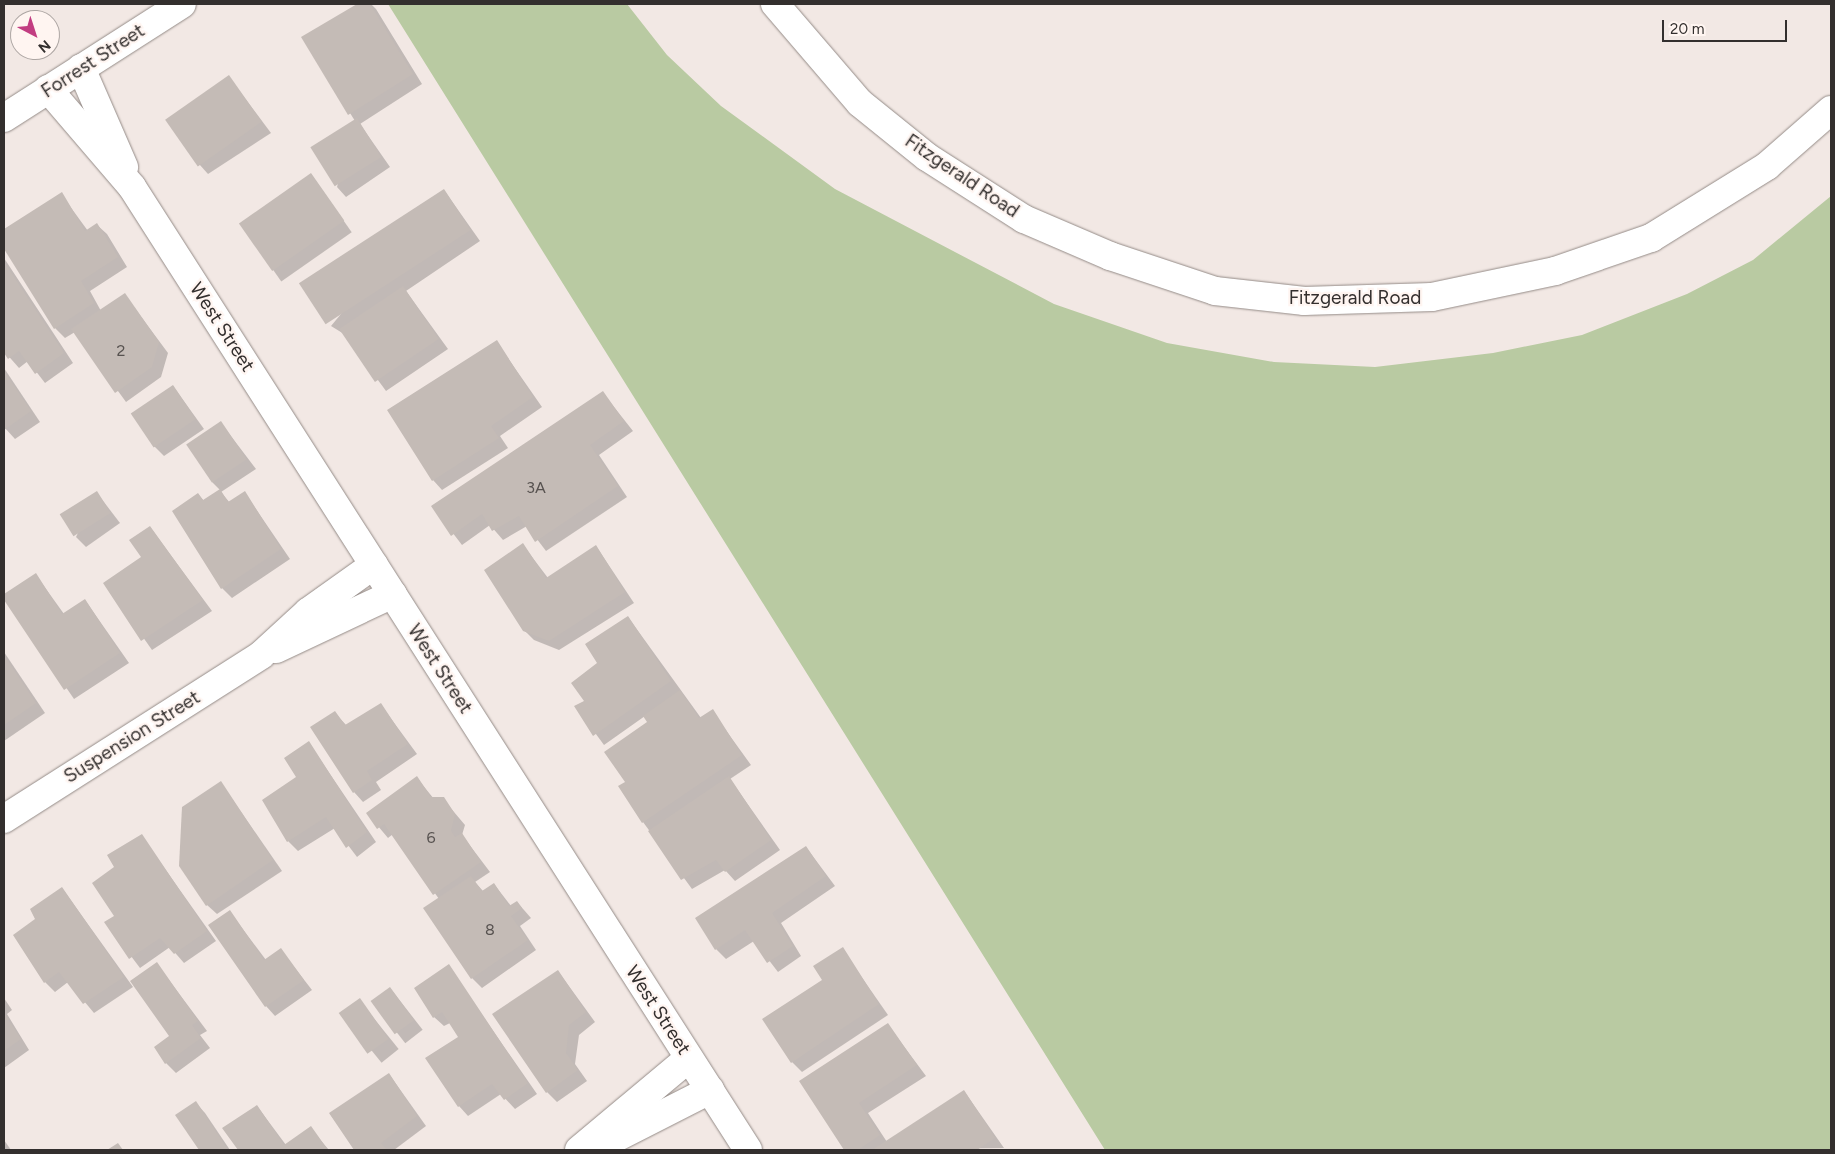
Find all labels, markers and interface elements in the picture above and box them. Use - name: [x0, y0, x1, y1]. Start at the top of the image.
- north arrow: [10, 10, 60, 60]
- scale bar: [1665, 10, 1790, 42]
- street label: Forrest Street: [37, 19, 149, 103]
- text: 20 m: [1670, 20, 1704, 38]
- text: N: [35, 36, 54, 56]
- street label: Fitzgerald Road: [901, 129, 1023, 223]
- street label: West Street: [185, 278, 259, 376]
- street label: Fitzgerald Road: [1289, 287, 1421, 309]
- house number: 2: [117, 341, 125, 361]
- house number: 3A: [526, 478, 546, 498]
- street label: West Street: [403, 620, 477, 718]
- street label: Suspension Street: [60, 686, 204, 788]
- house number: 6: [426, 828, 436, 848]
- house number: 8: [485, 920, 495, 940]
- street label: West Street: [621, 961, 695, 1059]

